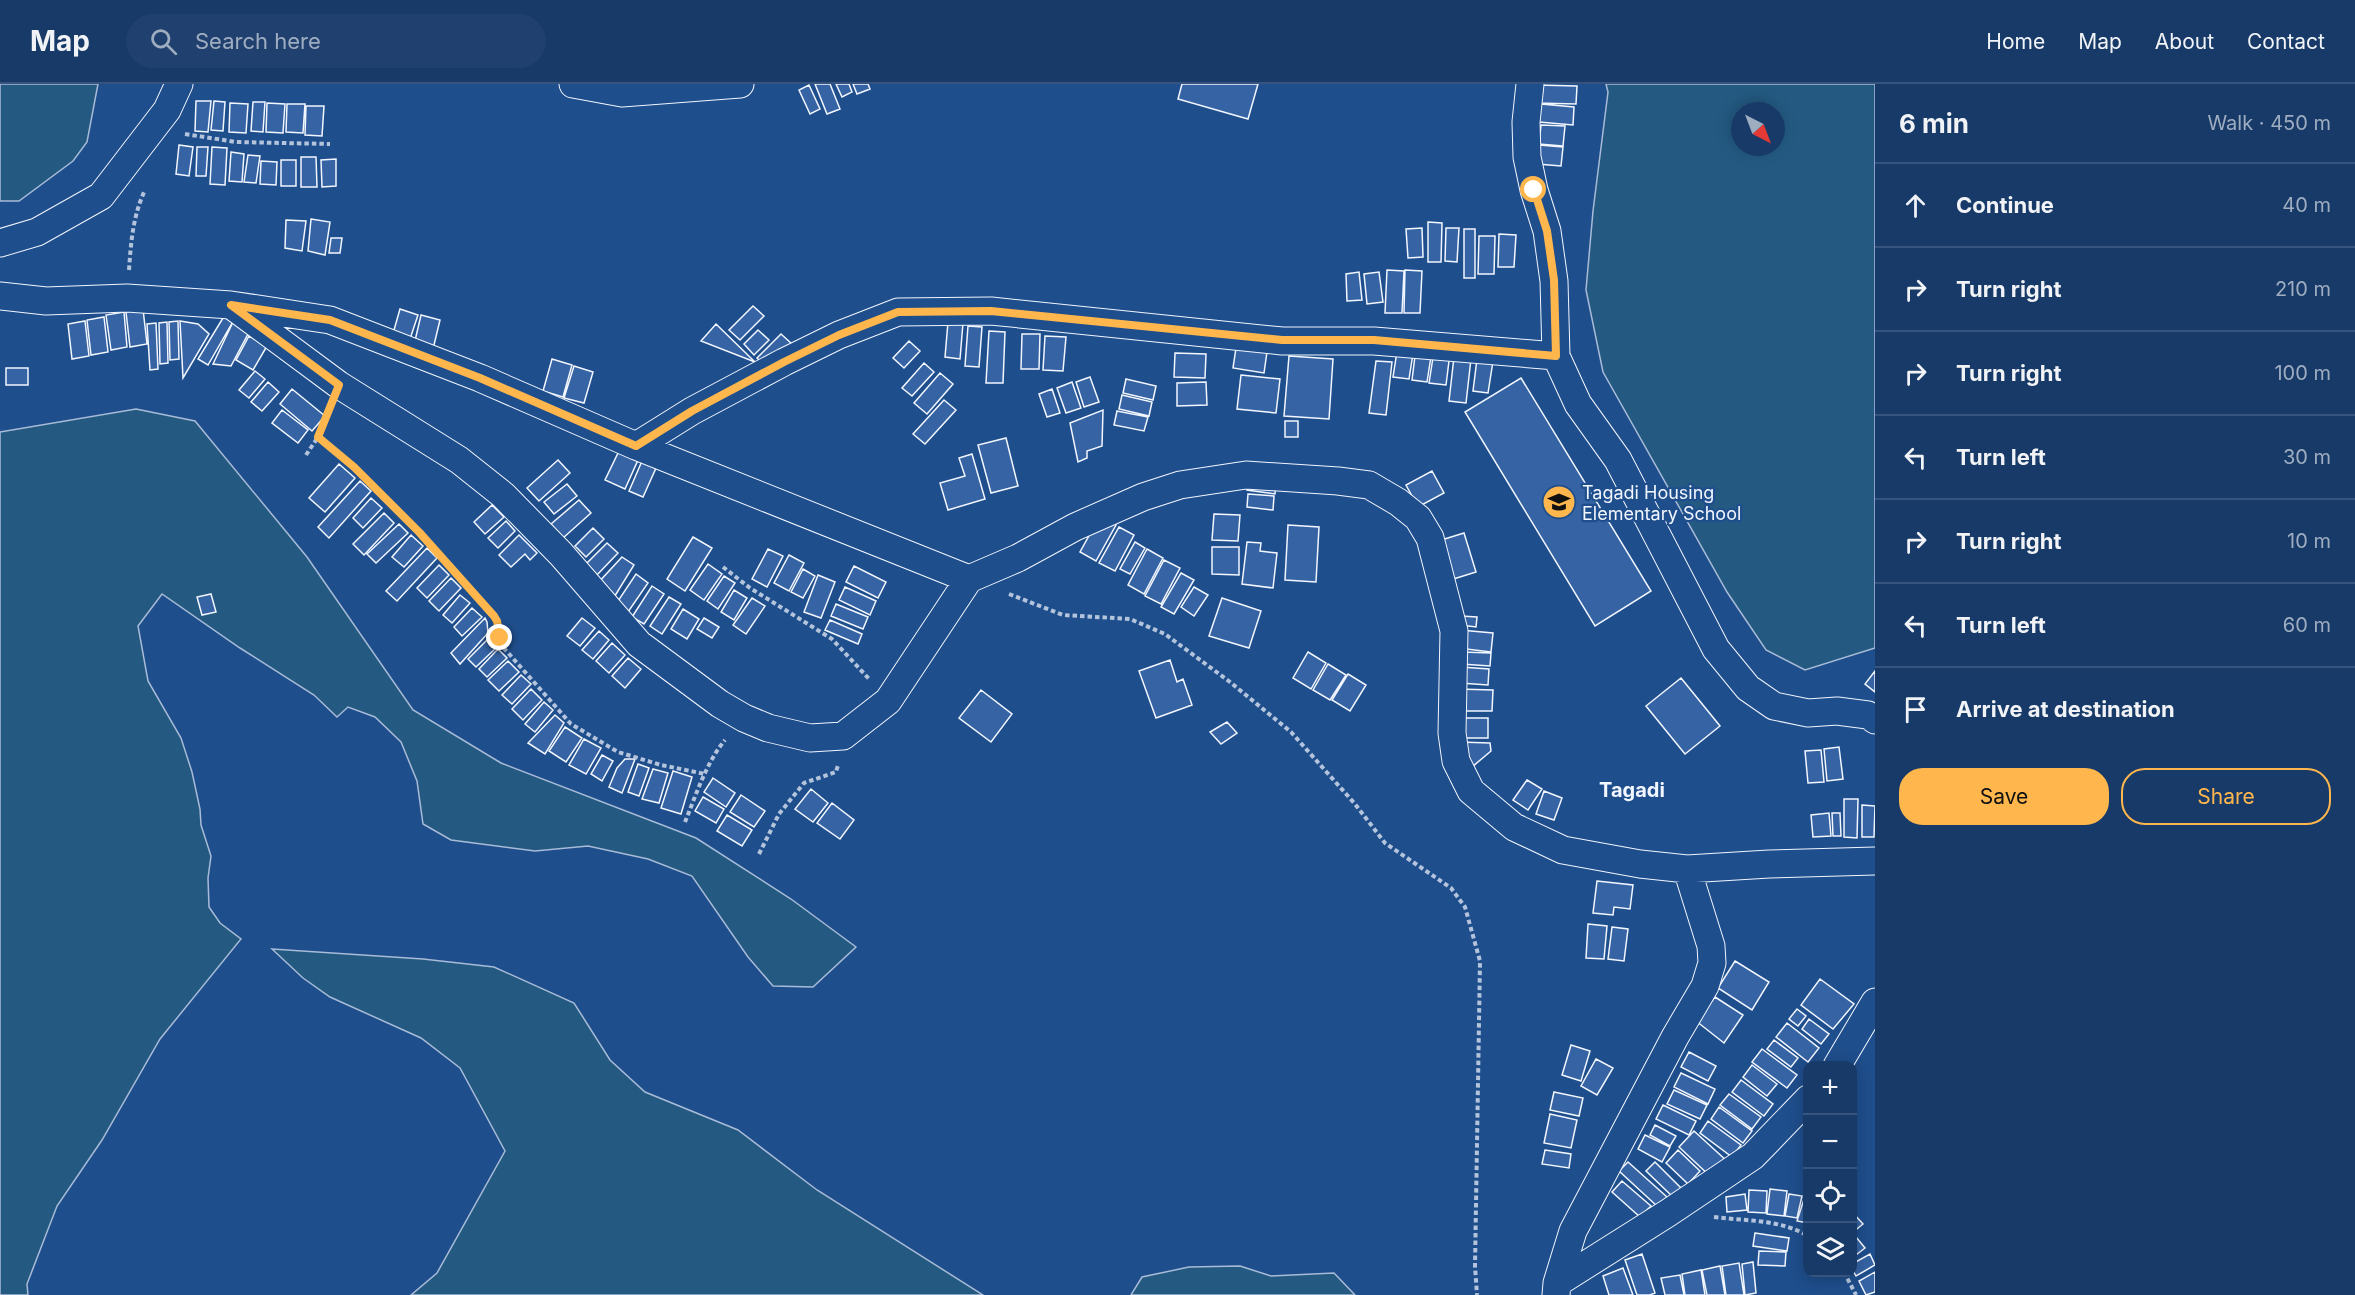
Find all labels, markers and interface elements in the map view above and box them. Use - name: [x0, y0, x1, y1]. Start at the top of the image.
- search box: [126, 14, 546, 68]
- text: Map: [30, 24, 90, 58]
- icon: search: [147, 25, 180, 58]
- text: Search here: [195, 28, 321, 54]
- text: Home: [1986, 29, 2045, 54]
- text: Map: [2078, 29, 2122, 54]
- text: About: [2155, 29, 2214, 54]
- text: Contact: [2247, 29, 2325, 54]
- north arrow: [1731, 102, 1785, 156]
- text: 6 min: [1899, 108, 1969, 139]
- text: Walk · 450 m: [2207, 111, 2331, 135]
- route start: [1520, 176, 1546, 202]
- icon: ahead: [1899, 189, 1932, 222]
- text: Continue: [1956, 192, 2054, 218]
- text: 40 m: [2282, 193, 2331, 217]
- icon: right: [1899, 273, 1932, 306]
- text: Turn right: [1956, 276, 2062, 302]
- text: 210 m: [2275, 277, 2331, 301]
- icon: right: [1899, 357, 1932, 390]
- text: Turn right: [1956, 360, 2062, 386]
- text: 100 m: [2274, 361, 2331, 385]
- icon: left: [1899, 441, 1932, 474]
- text: Turn left: [1956, 444, 2046, 470]
- text: 30 m: [2283, 445, 2331, 469]
- place label: Tagadi Housing Elementary School: [1582, 482, 1741, 524]
- school or university icon: Tagadi Housing Elementary School: [1541, 484, 1577, 520]
- icon: right: [1899, 525, 1932, 558]
- text: Turn right: [1956, 528, 2062, 554]
- text: 10 m: [2287, 529, 2331, 553]
- icon: left: [1899, 609, 1932, 642]
- text: Turn left: [1956, 612, 2046, 638]
- text: 60 m: [2283, 613, 2331, 637]
- route end: [486, 624, 512, 650]
- icon: arrive: [1899, 693, 1932, 726]
- text: Arrive at destination: [1956, 696, 2175, 722]
- button: Save: [1899, 768, 2109, 825]
- button: Share: [2121, 768, 2331, 825]
- district label: Tagadi: [1599, 778, 1665, 802]
- map controls: [1803, 1061, 1857, 1277]
- button: +: [1803, 1061, 1857, 1115]
- button: −: [1803, 1115, 1857, 1169]
- button: locate: [1803, 1169, 1857, 1223]
- button: layers: [1803, 1223, 1857, 1277]

